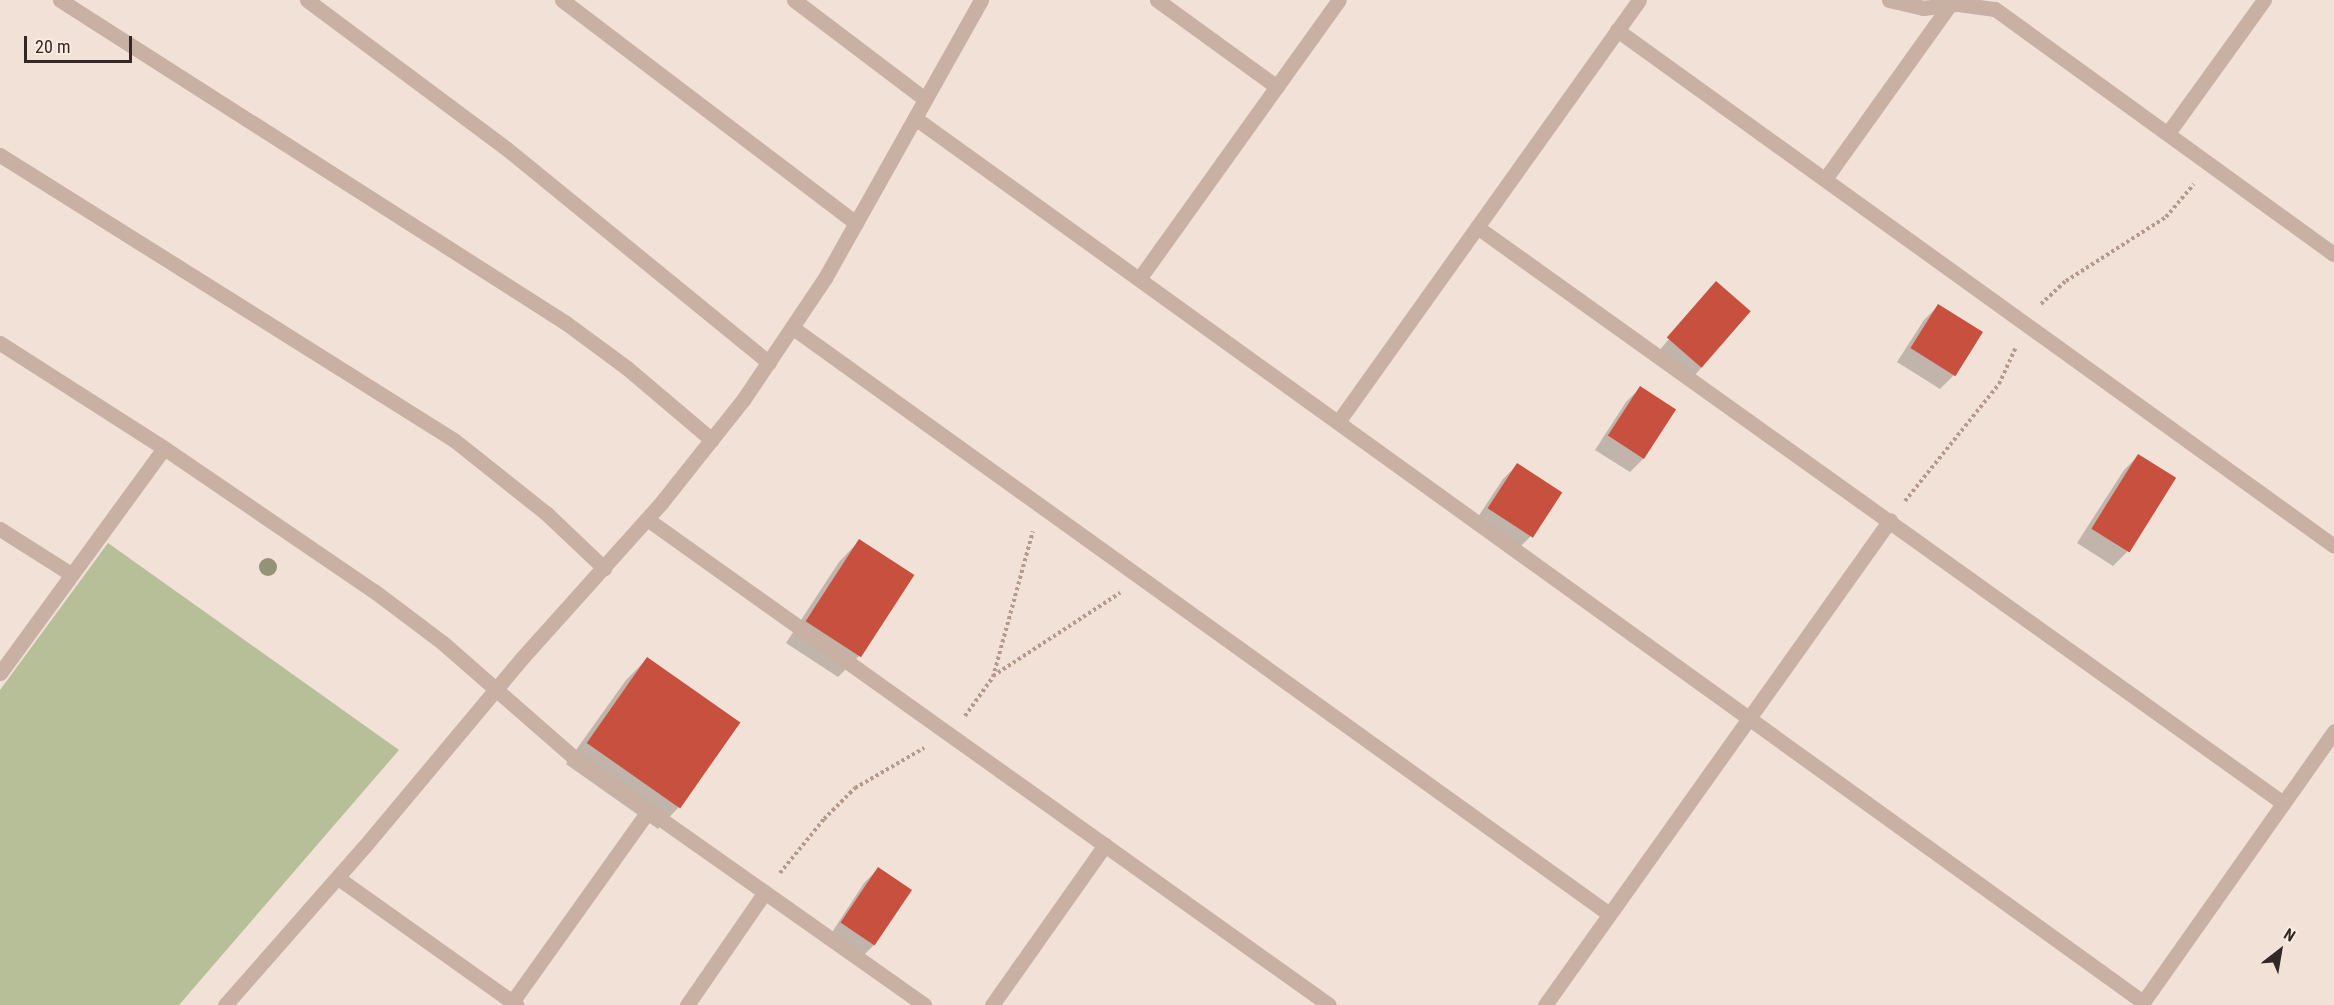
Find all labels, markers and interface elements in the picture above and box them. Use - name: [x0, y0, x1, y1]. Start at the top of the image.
- scale bar: [27, 24, 135, 62]
- text: 20 m: [35, 36, 70, 57]
- north arrow: [2250, 921, 2310, 981]
- text: N: [2280, 924, 2299, 946]

